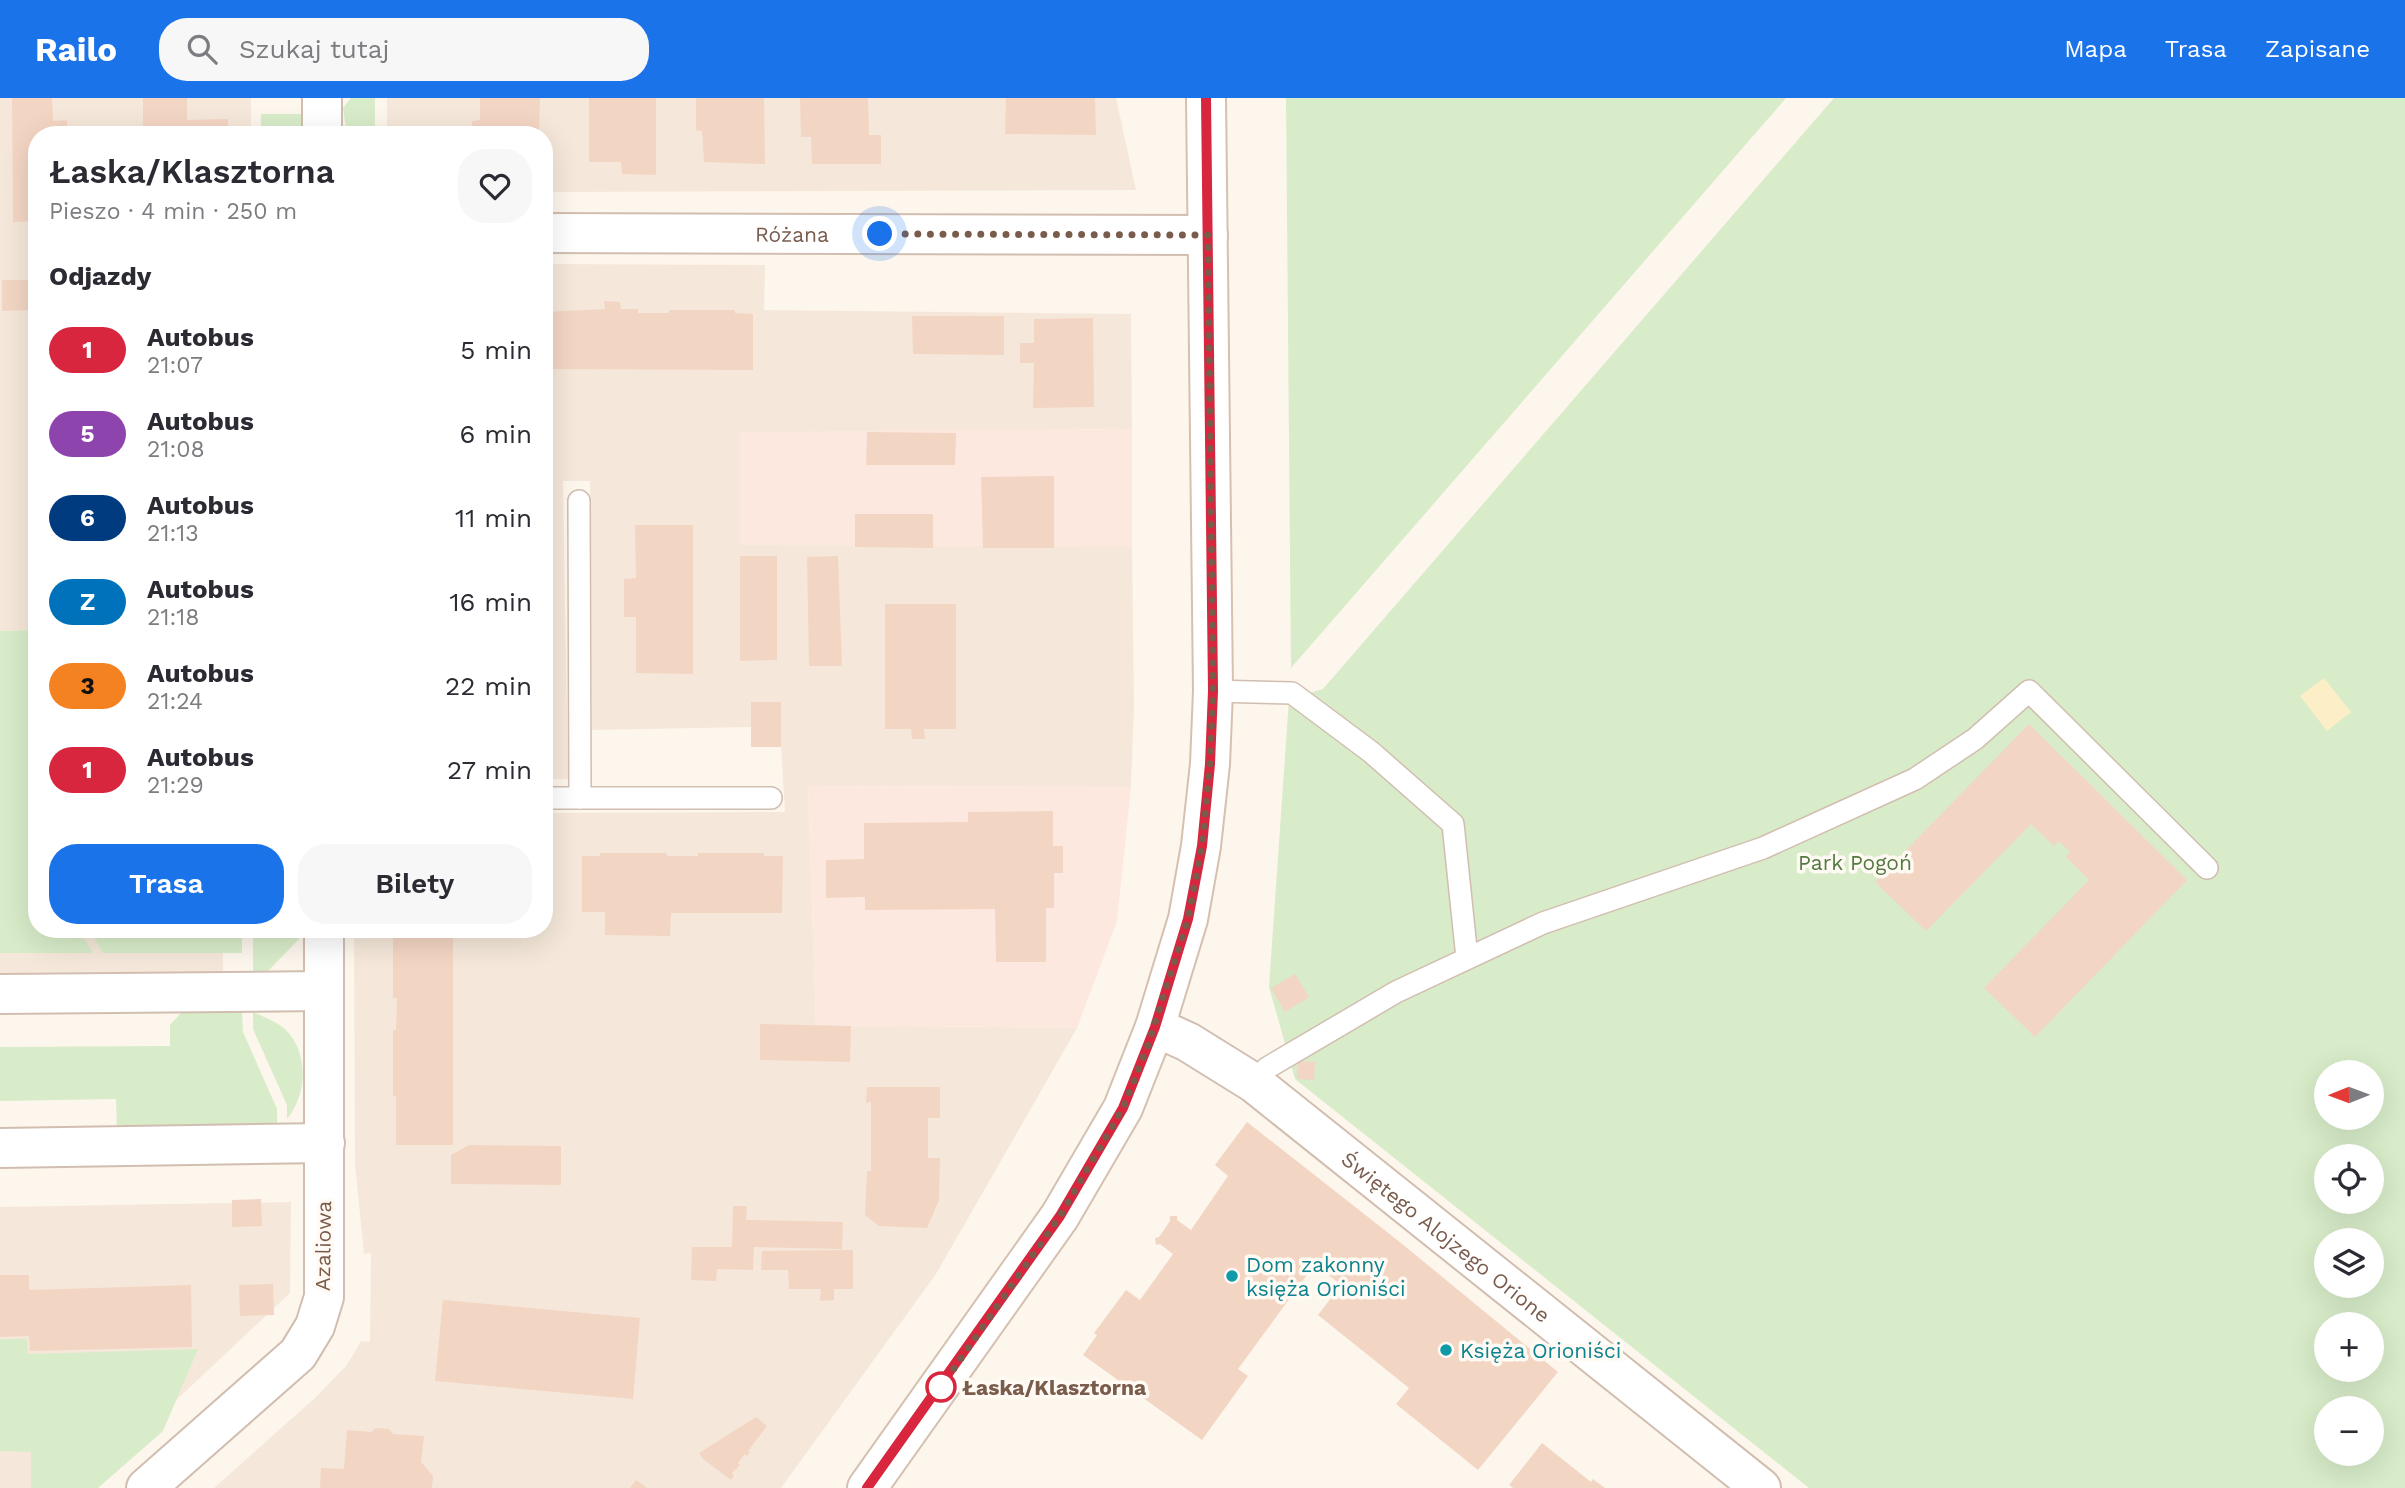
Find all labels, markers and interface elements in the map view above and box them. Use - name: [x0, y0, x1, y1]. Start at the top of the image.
- search box: [159, 18, 649, 81]
- text: Railo: [35, 30, 117, 69]
- icon: search: [183, 30, 221, 68]
- text: Szukaj tutaj: [239, 34, 389, 64]
- text: Mapa: [2064, 35, 2127, 63]
- text: Trasa: [2165, 35, 2227, 63]
- text: Zapisane: [2265, 35, 2370, 63]
- button: heart: [458, 149, 532, 223]
- text: Łaska/Klasztorna: [49, 152, 335, 191]
- text: Pieszo · 4 min · 250 m: [49, 198, 297, 225]
- your location: [862, 216, 897, 251]
- street label: Różana: [755, 221, 829, 246]
- text: Odjazdy: [49, 261, 151, 291]
- text: Autobus: [147, 322, 254, 352]
- text: 5 min: [460, 335, 532, 365]
- text: 1: [82, 336, 93, 364]
- text: 21:07: [147, 352, 203, 379]
- text: Autobus: [147, 406, 254, 436]
- text: 6 min: [460, 419, 532, 449]
- text: 5: [81, 420, 95, 448]
- text: 21:08: [147, 436, 205, 463]
- text: Autobus: [147, 490, 254, 520]
- text: 11 min: [455, 503, 532, 533]
- text: 6: [80, 504, 95, 532]
- text: 21:13: [147, 520, 199, 547]
- text: Autobus: [147, 574, 254, 604]
- text: 16 min: [449, 587, 532, 617]
- text: Z: [80, 588, 95, 616]
- text: 21:18: [147, 604, 199, 631]
- text: Autobus: [147, 658, 254, 688]
- text: 22 min: [445, 671, 532, 701]
- text: 3: [80, 672, 95, 700]
- text: 21:24: [147, 688, 203, 715]
- text: Autobus: [147, 742, 254, 772]
- text: 27 min: [447, 755, 532, 785]
- text: 1: [82, 756, 93, 784]
- text: 21:29: [147, 772, 204, 799]
- button: Trasa: [49, 844, 284, 924]
- button: Bilety: [298, 844, 532, 924]
- park label: Park Pogoń: [1798, 850, 1912, 875]
- north arrow: [2314, 1060, 2384, 1130]
- map controls: [2314, 1060, 2384, 1466]
- button: locate: [2314, 1144, 2384, 1214]
- street label: Świętego Alojzego Orione: [1337, 1146, 1555, 1327]
- street label: Azaliowa: [310, 1200, 336, 1291]
- button: layers: [2314, 1228, 2384, 1298]
- place label: Dom zakonny księża Orioniści: [1246, 1252, 1406, 1301]
- marker: Dom zakonny księża Orioniści: [1224, 1268, 1240, 1284]
- button: +: [2314, 1312, 2384, 1382]
- place label: Księża Orioniści: [1460, 1338, 1621, 1363]
- marker: Księża Orioniści: [1438, 1342, 1454, 1358]
- marker: Łaska/Klasztorna: [926, 1372, 956, 1402]
- place label: Łaska/Klasztorna: [962, 1375, 1147, 1400]
- button: −: [2314, 1396, 2384, 1466]

